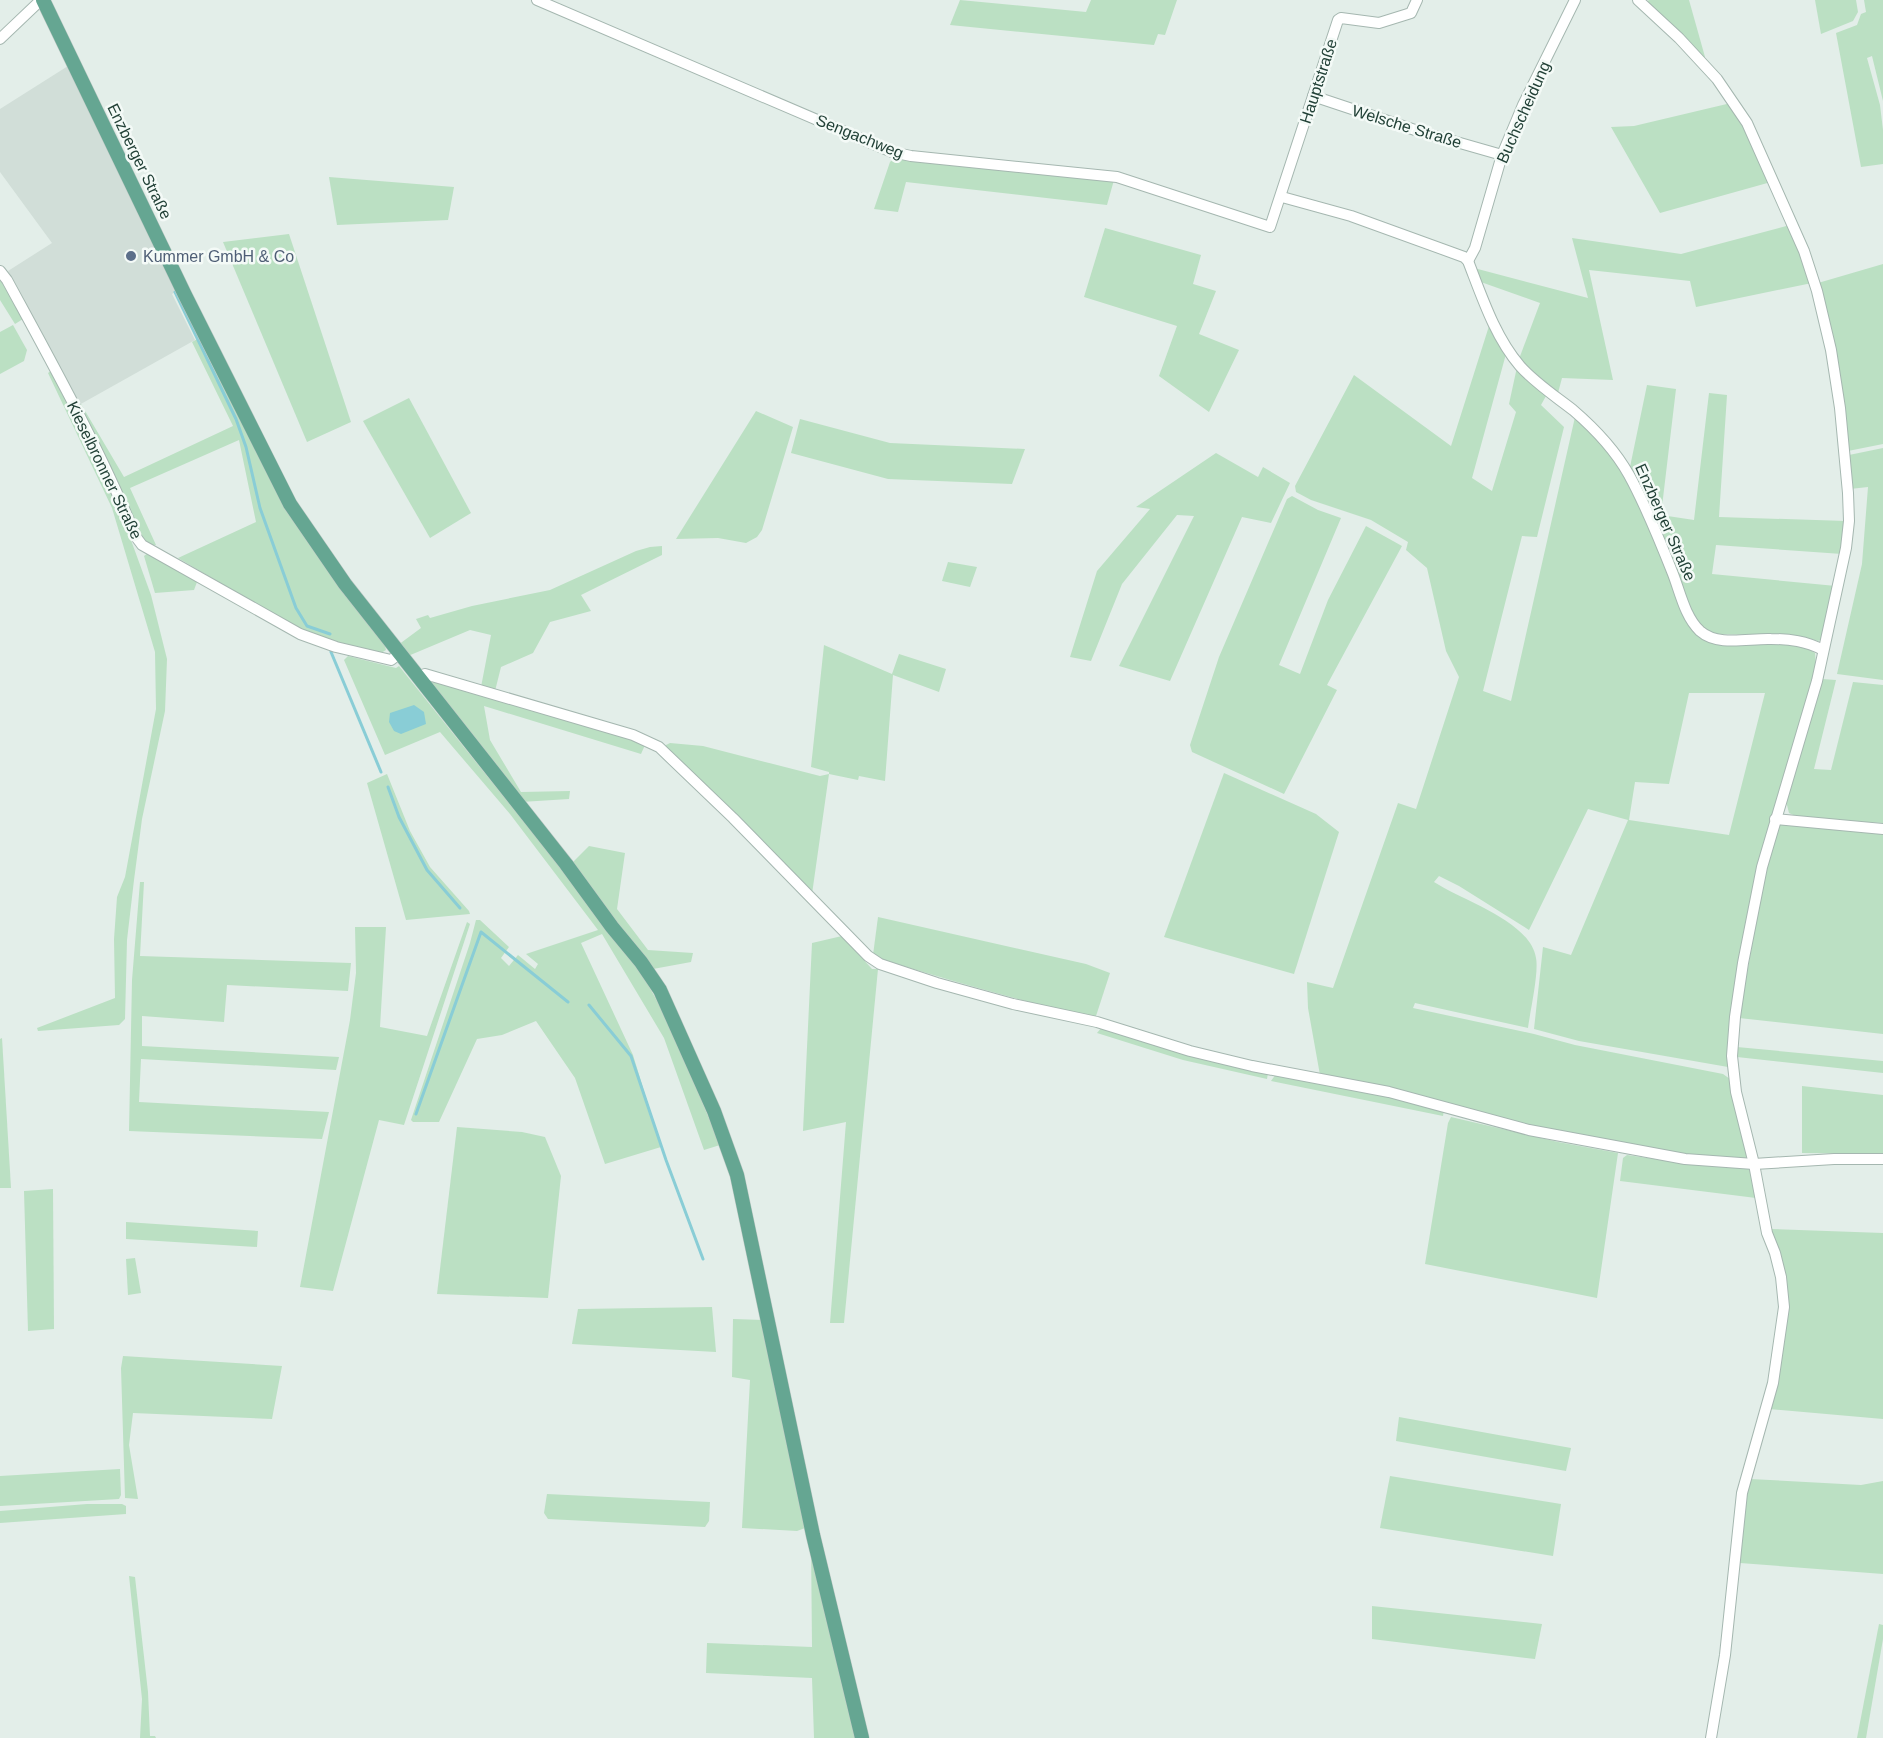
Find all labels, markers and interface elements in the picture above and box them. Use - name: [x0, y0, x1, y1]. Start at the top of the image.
- street label: Hauptstraße: [1297, 37, 1340, 126]
- street label: Buchscheidung: [1493, 59, 1553, 166]
- street label: Enzberger Straße: [104, 101, 175, 222]
- street label: Welsche Straße: [1350, 102, 1464, 151]
- street label: Sengachweg: [814, 111, 906, 162]
- place label: Kummer GmbH & Co: [143, 248, 294, 265]
- marker: Kummer GmbH & Co: [124, 249, 138, 263]
- street label: Kieselbronner Straße: [64, 399, 145, 542]
- street label: Enzberger Straße: [1632, 461, 1699, 583]

